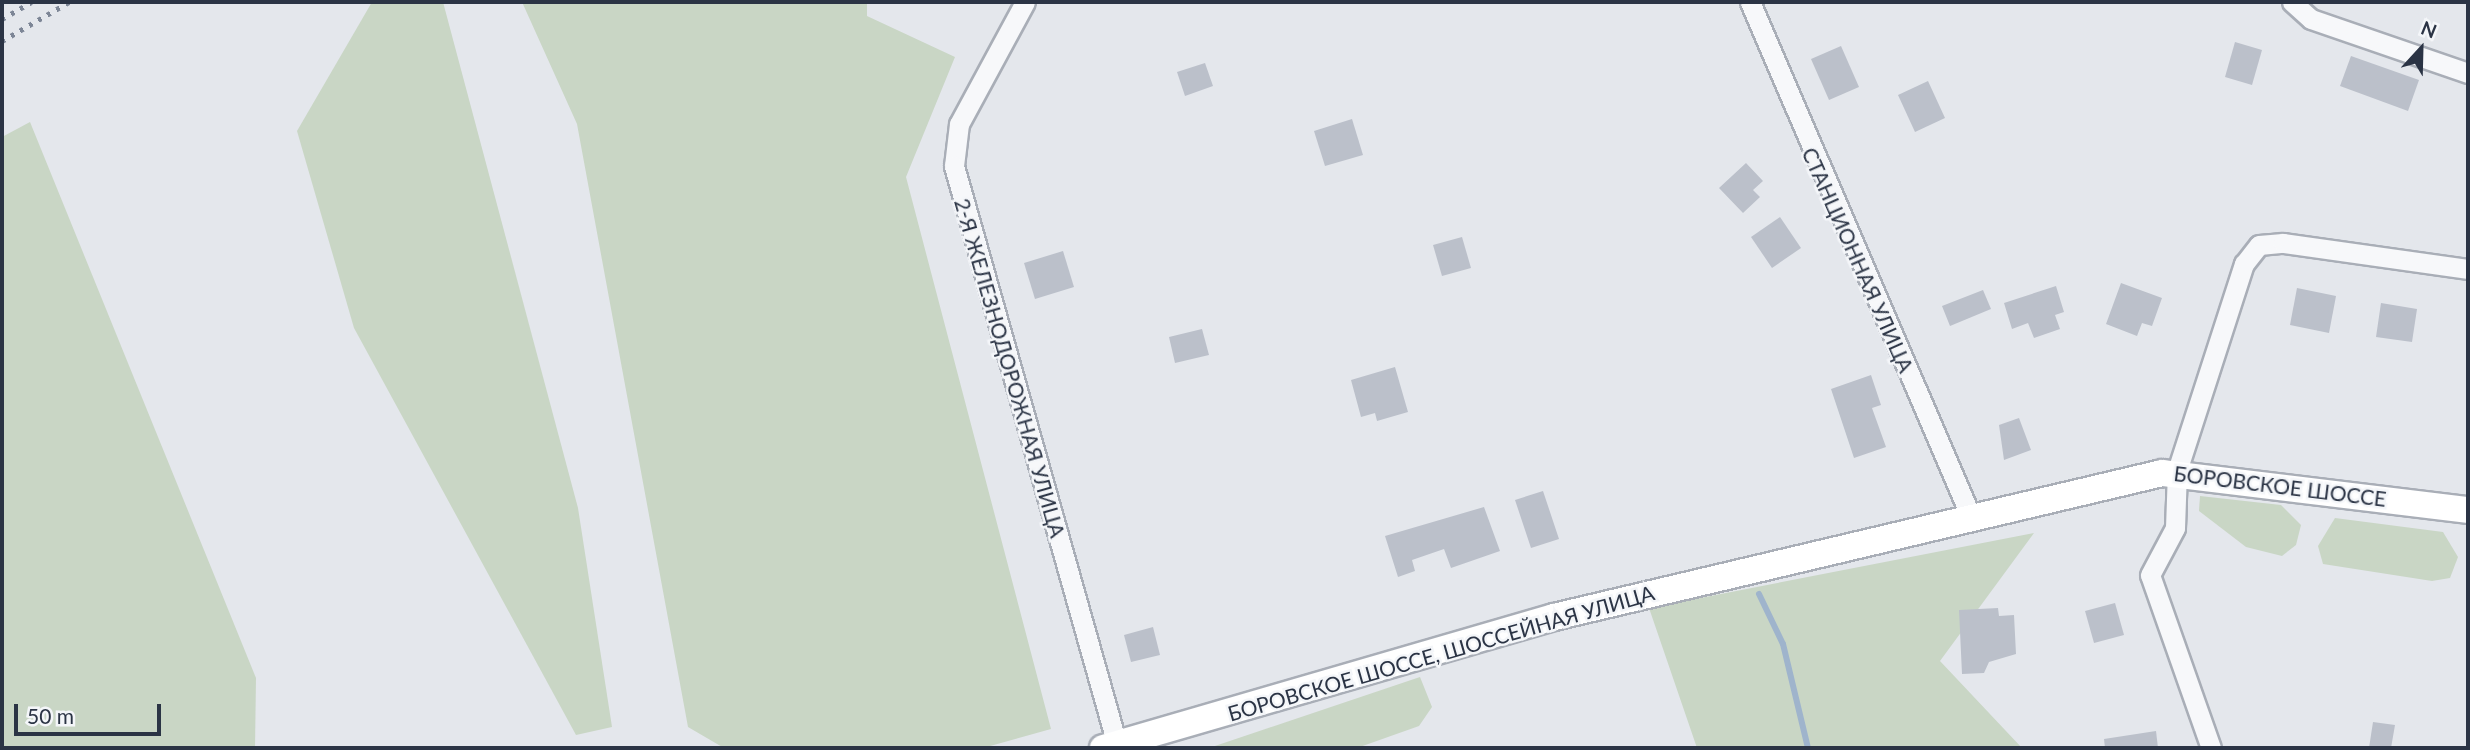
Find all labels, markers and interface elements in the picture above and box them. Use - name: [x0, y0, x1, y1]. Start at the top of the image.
- north arrow: [2386, 14, 2456, 84]
- text: N: [2418, 16, 2440, 42]
- street label: СТАНЦИОННАЯ УЛИЦА: [1797, 144, 1919, 376]
- street label: 2-Я ЖЕЛЕЗНОДОРОЖНАЯ УЛИЦА: [949, 195, 1071, 541]
- street label: БОРОВСКОЕ ШОССЕ: [2172, 460, 2388, 512]
- street label: БОРОВСКОЕ ШОССЕ, ШОССЕЙНАЯ УЛИЦА: [1225, 580, 1657, 726]
- scale bar: [18, 690, 164, 734]
- text: 50 m: [27, 703, 74, 728]

